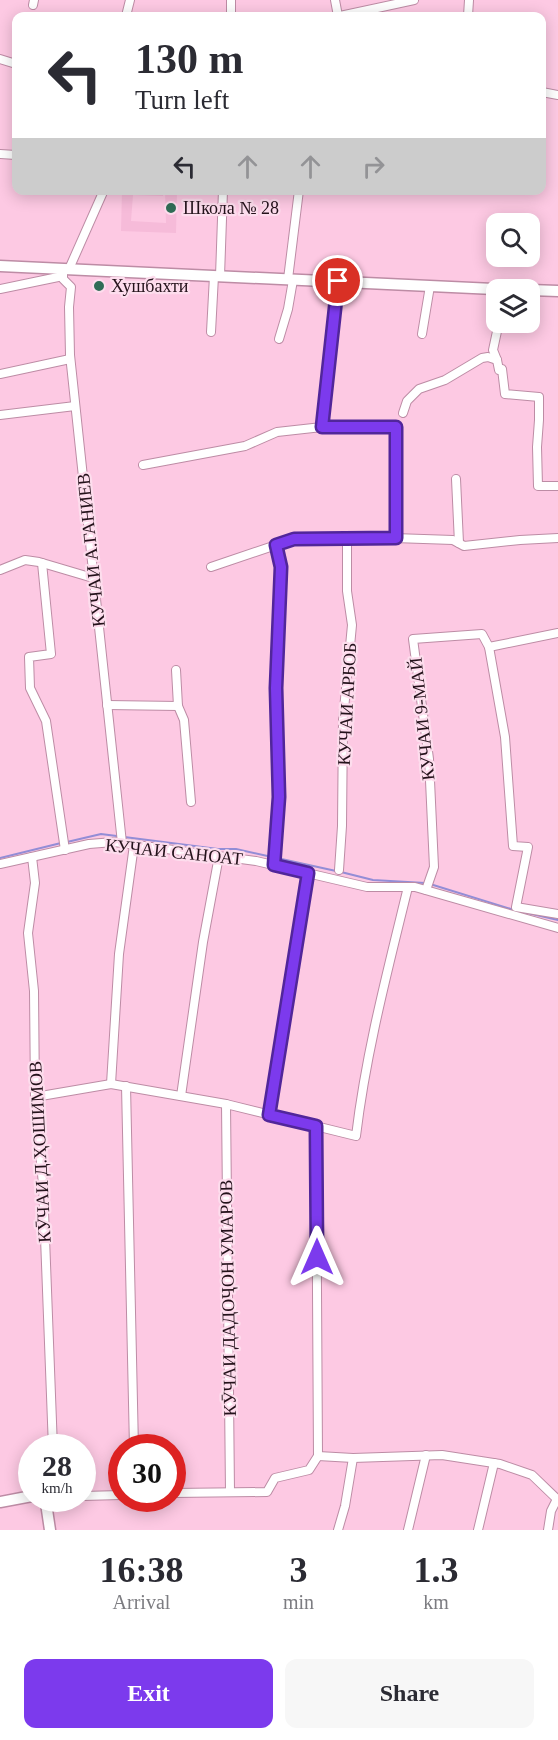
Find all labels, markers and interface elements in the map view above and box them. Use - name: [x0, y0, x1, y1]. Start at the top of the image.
- icon: left: [36, 36, 114, 114]
- text: 130 m: [135, 36, 244, 82]
- text: Turn left: [135, 85, 229, 115]
- icon: left: [168, 150, 201, 183]
- icon: ahead: [231, 150, 264, 183]
- icon: ahead: [294, 150, 327, 183]
- icon: right: [357, 150, 390, 183]
- place label: Школа № 28: [183, 198, 279, 218]
- marker: Школа № 28: [164, 201, 178, 215]
- map controls: [486, 213, 540, 333]
- button: search: [486, 213, 540, 267]
- pin: [312, 255, 363, 306]
- icon: arrive: [321, 264, 354, 297]
- place label: Хушбахти: [111, 276, 189, 296]
- marker: Хушбахти: [92, 279, 106, 293]
- button: layers: [486, 279, 540, 333]
- street label: КУЧАИ А.ГАНИЕВ: [73, 472, 109, 628]
- street label: КУЧАИ АРБОБ: [334, 642, 360, 766]
- street label: КУЧАИ 9-МАЙ: [406, 656, 438, 782]
- street label: КУЧАИ САНОАТ: [104, 835, 244, 869]
- street label: КӮЧАИ Д.ҲОШИМОВ: [25, 1061, 55, 1243]
- street label: КӮЧАИ ДАДОҶОН УМАРОВ: [216, 1179, 240, 1417]
- position arrow: [285, 1225, 349, 1289]
- speed limit sign: 30: [108, 1434, 186, 1512]
- text: 28: [42, 1449, 72, 1482]
- text: km/h: [42, 1480, 72, 1496]
- text: 16:38: [99, 1550, 183, 1590]
- text: 3: [290, 1550, 308, 1590]
- text: 1.3: [414, 1550, 459, 1590]
- text: Arrival: [113, 1591, 170, 1613]
- text: min: [283, 1591, 314, 1613]
- text: km: [423, 1591, 449, 1613]
- button: Exit: [24, 1659, 273, 1728]
- button: Share: [285, 1659, 534, 1728]

